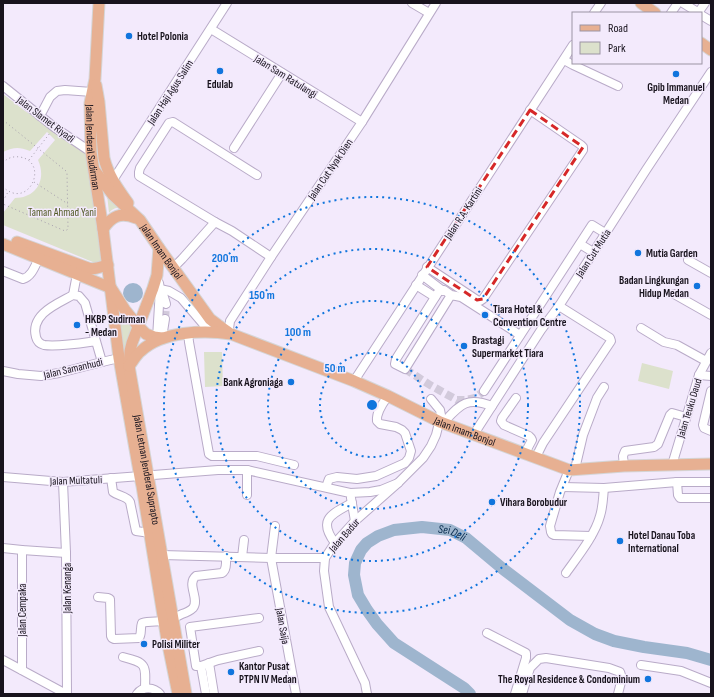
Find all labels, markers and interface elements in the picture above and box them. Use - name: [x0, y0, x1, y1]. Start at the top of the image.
- legend: [572, 12, 702, 64]
- text: Road: [608, 21, 628, 36]
- place label: Hotel Polonia: [137, 30, 189, 43]
- marker: Hotel Polonia: [124, 31, 134, 41]
- text: Park: [608, 41, 626, 56]
- street label: Jalan Sam Ratulangi: [251, 51, 320, 101]
- street label: Jalan Haji Agus Salim: [144, 57, 196, 128]
- marker: Edulab: [215, 66, 225, 76]
- marker: Gpib Immanuel Medan: [671, 69, 681, 79]
- place label: Edulab: [207, 78, 233, 91]
- place label: Gpib Immanuel Medan: [647, 81, 705, 107]
- street label: Jalan Slamet Riyadi: [13, 93, 77, 145]
- street label: Jalan Jenderal Sudirman: [83, 103, 103, 191]
- street label: Jalan Cut Nyak Dien: [305, 136, 356, 203]
- street label: Jalan R.A. Kartini: [441, 185, 485, 243]
- park label: Taman Ahmad Yani: [28, 206, 96, 219]
- street label: Jalan Imam Bonjol: [137, 221, 185, 282]
- street label: Jalan Cut Mutia: [572, 227, 614, 281]
- place label: Mutia Garden: [646, 247, 698, 260]
- marker: Mutia Garden: [633, 248, 643, 258]
- text: 200 m: [212, 251, 238, 266]
- place label: Badan Lingkungan Hidup Medan: [619, 274, 689, 300]
- marker: Badan Lingkungan Hidup Medan: [692, 281, 702, 291]
- text: 150 m: [249, 288, 275, 303]
- place label: Tiara Hotel & Convention Centre: [493, 303, 567, 329]
- marker: Tiara Hotel & Convention Centre: [480, 310, 490, 320]
- place label: HKBP Sudirman - Medan: [85, 313, 145, 339]
- marker: HKBP Sudirman - Medan: [72, 320, 82, 330]
- text: 100 m: [285, 325, 311, 340]
- place label: Brastagi Supermarket Tiara: [472, 334, 544, 360]
- marker: Brastagi Supermarket Tiara: [459, 341, 469, 351]
- street label: Jalan Samanhudi: [41, 355, 104, 382]
- text: 50 m: [325, 361, 345, 376]
- place label: Bank Agroniaga: [223, 376, 283, 389]
- marker: Bank Agroniaga: [286, 377, 296, 387]
- street label: Jalan Teuku Daud: [674, 377, 705, 440]
- centre of rings: [365, 398, 379, 412]
- street label: Jalan Letnan Jenderal Suprapto: [130, 413, 163, 526]
- street label: Jalan Imam Bonjol: [431, 414, 497, 449]
- street label: Jalan Multatuli: [49, 473, 102, 488]
- place label: Vihara Borobudur: [500, 496, 568, 509]
- marker: Vihara Borobudur: [487, 497, 497, 507]
- street label: Jalan Badur: [325, 516, 363, 556]
- water label: Sei Deli: [437, 522, 469, 545]
- place label: Hotel Danau Toba International: [628, 529, 696, 555]
- marker: Hotel Danau Toba International: [615, 536, 625, 546]
- street label: Jalan Kenanga: [61, 563, 74, 614]
- street label: Jalan Cempaka: [16, 583, 29, 638]
- street label: Jalan Saija: [273, 606, 292, 645]
- place label: Polisi Militer: [152, 638, 201, 651]
- marker: Polisi Militer: [139, 639, 149, 649]
- place label: Kantor Pusat PTPN IV Medan: [239, 660, 297, 686]
- marker: Kantor Pusat PTPN IV Medan: [226, 667, 236, 677]
- place label: The Royal Residence & Condominium: [498, 673, 640, 686]
- marker: The Royal Residence & Condominium: [643, 674, 653, 684]

